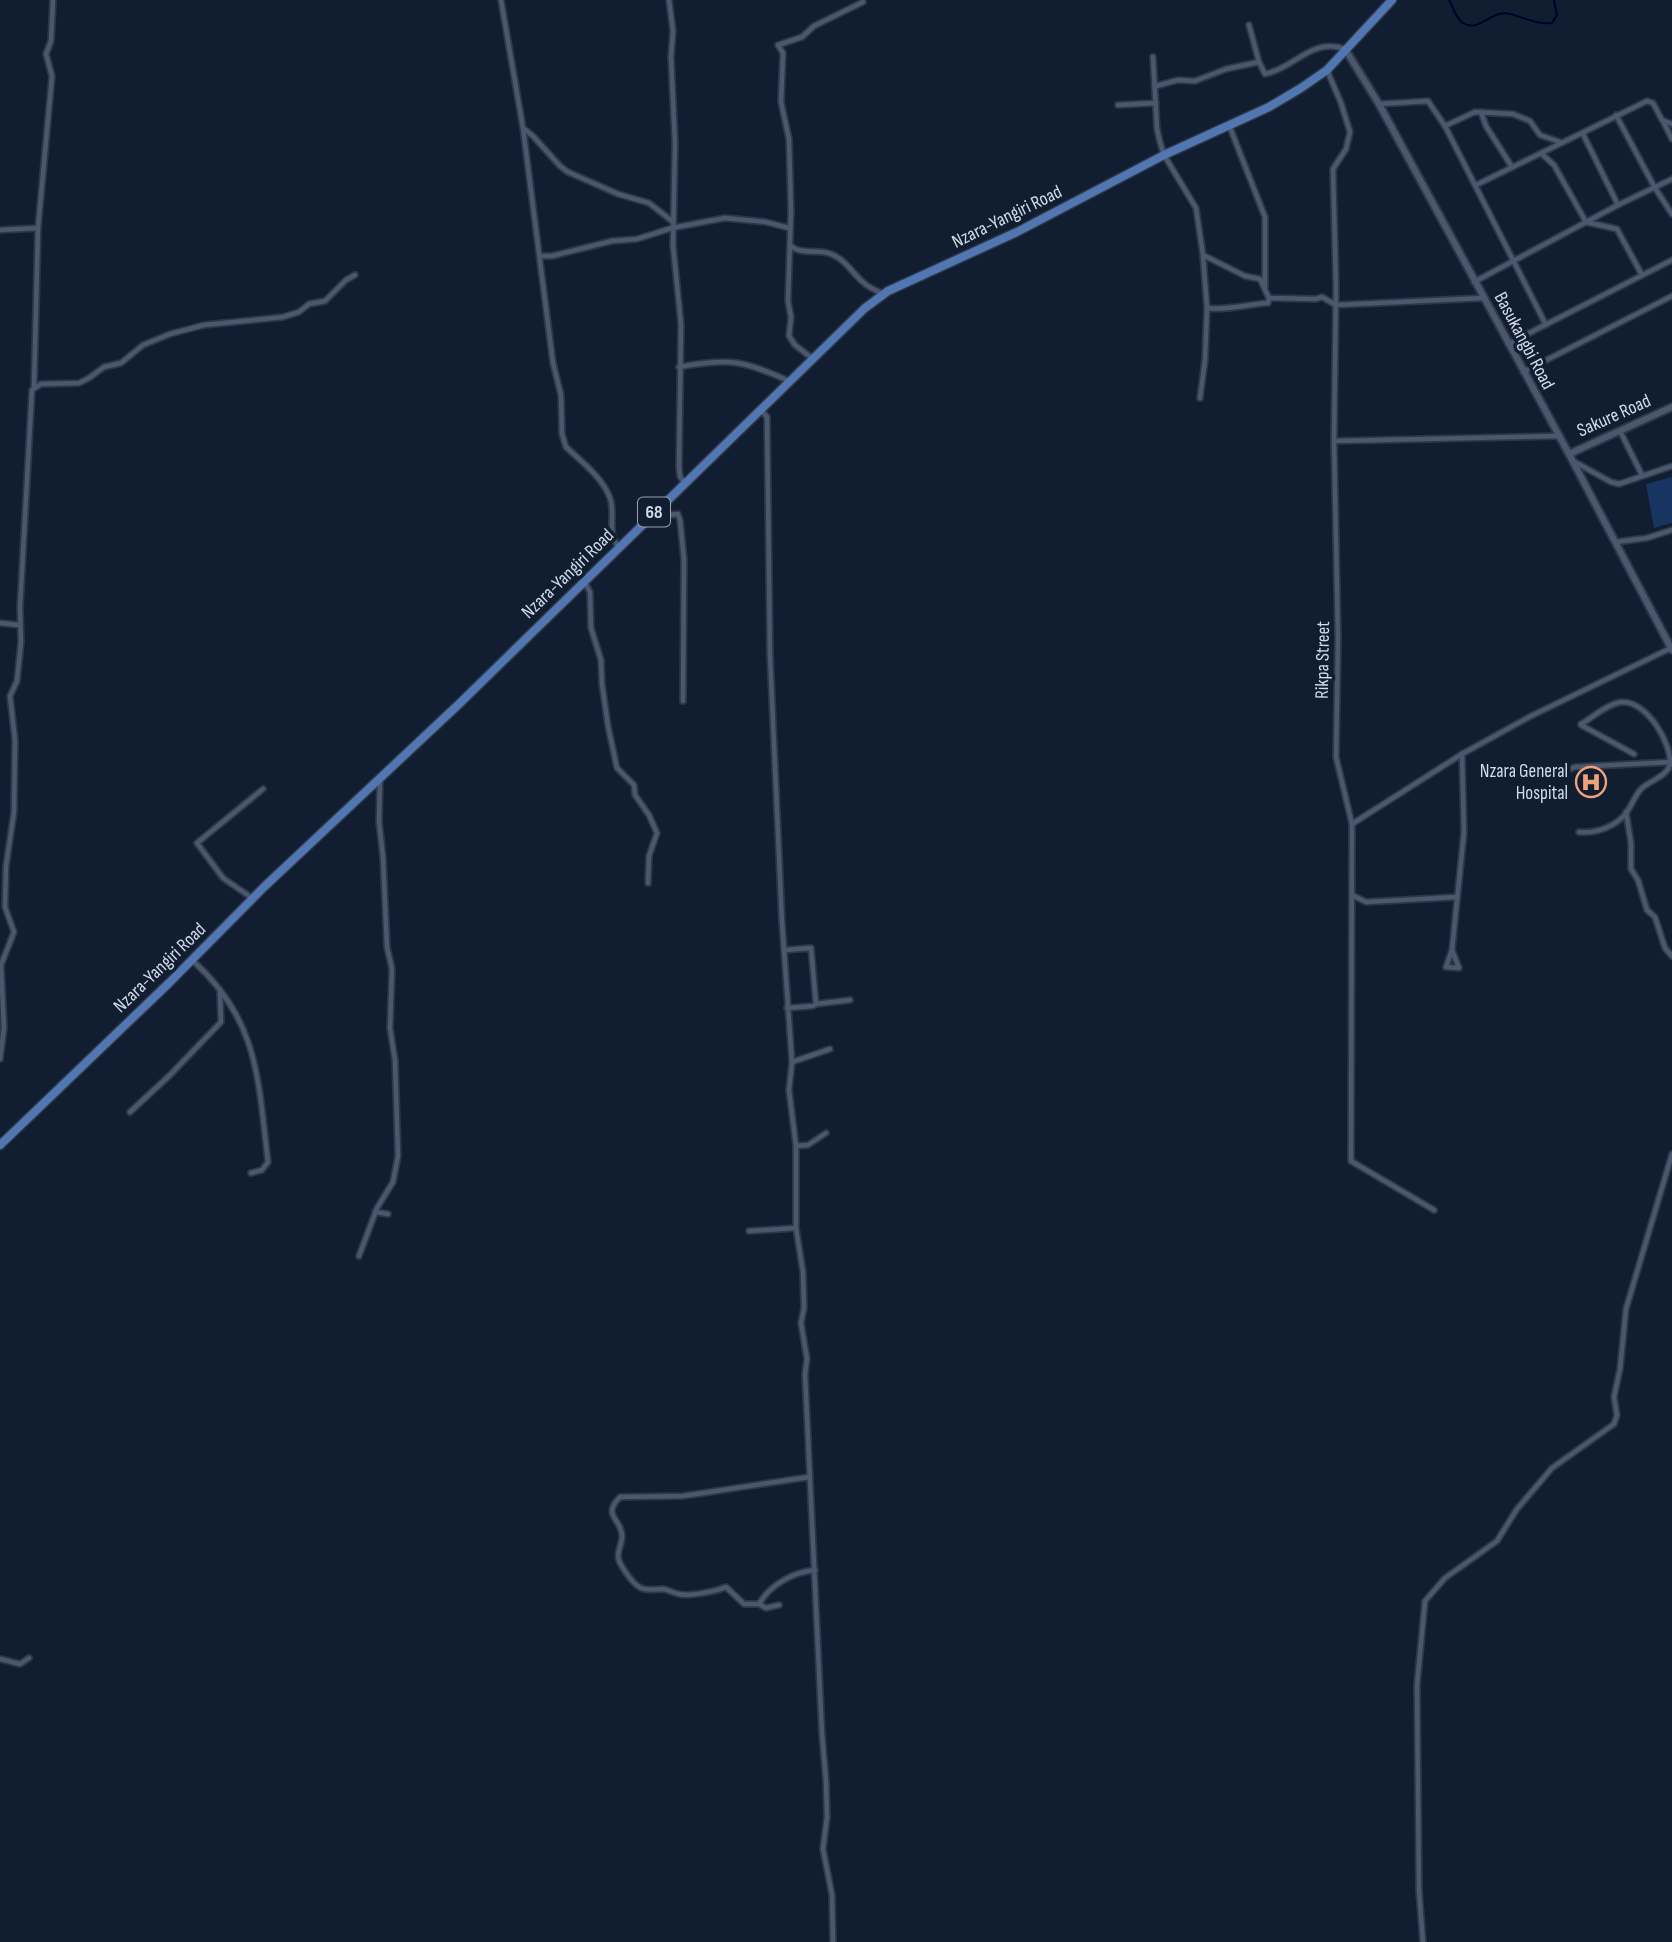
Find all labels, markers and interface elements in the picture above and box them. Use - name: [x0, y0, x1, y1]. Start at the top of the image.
- street label: Nzara-Yangiri Road: [948, 180, 1066, 254]
- street label: Basukangbi Road: [1489, 288, 1559, 394]
- street label: Sakure Road: [1574, 390, 1654, 442]
- road number: 68: [638, 498, 670, 526]
- street label: Nzara-Yangiri Road: [517, 524, 619, 624]
- street label: Rikpa Street: [1311, 621, 1335, 699]
- place label: Nzara General Hospital: [1480, 760, 1568, 805]
- hospital icon: Nzara General Hospital: [1574, 765, 1608, 799]
- street label: Nzara-Yangiri Road: [109, 918, 211, 1018]

